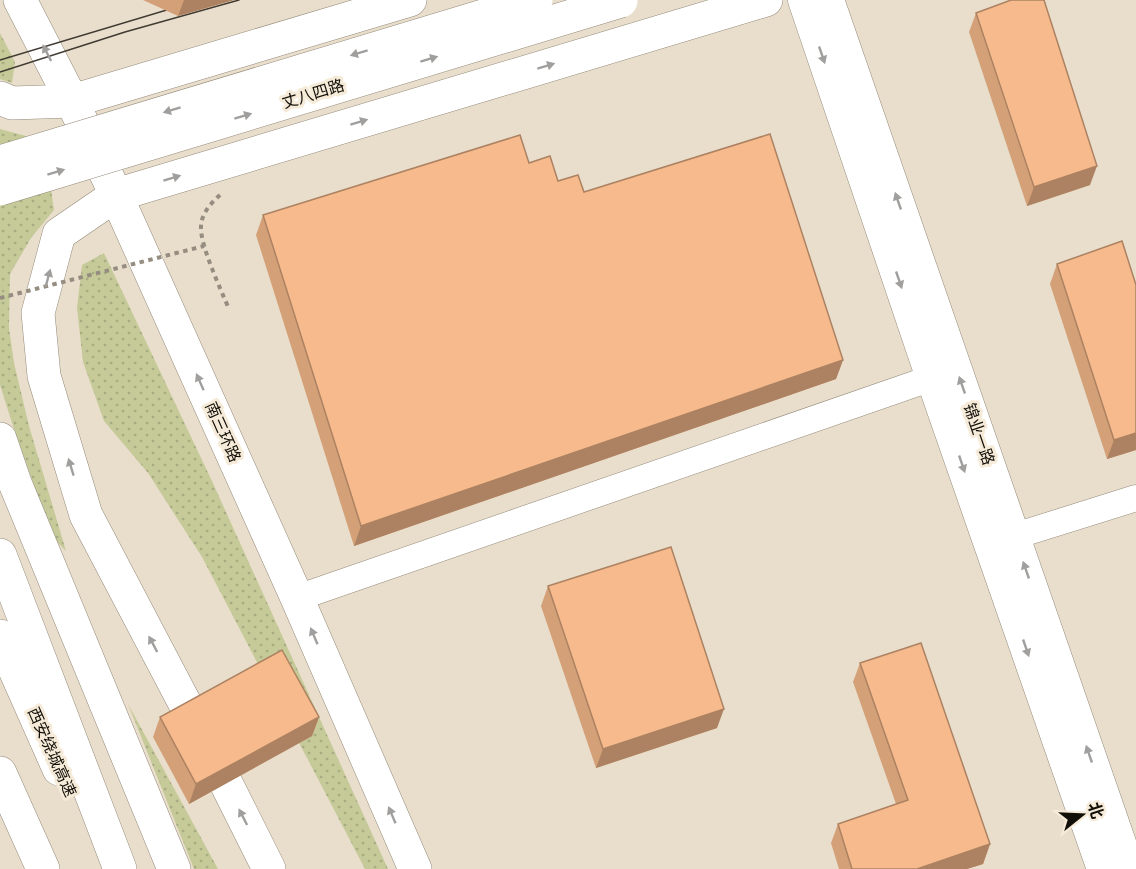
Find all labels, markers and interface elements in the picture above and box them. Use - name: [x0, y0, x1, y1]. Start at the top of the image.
- one-way arrow: [42, 44, 52, 61]
- one-way arrow: [818, 46, 828, 64]
- one-way arrow: [350, 49, 368, 59]
- one-way arrow: [420, 54, 438, 63]
- one-way arrow: [537, 61, 555, 70]
- street label: 丈八四路: [280, 77, 346, 111]
- one-way arrow: [163, 106, 181, 115]
- one-way arrow: [234, 111, 252, 120]
- one-way arrow: [350, 117, 368, 126]
- one-way arrow: [47, 167, 65, 176]
- one-way arrow: [163, 173, 181, 182]
- one-way arrow: [893, 192, 903, 210]
- one-way arrow: [43, 269, 53, 287]
- one-way arrow: [894, 271, 904, 289]
- one-way arrow: [196, 373, 205, 390]
- one-way arrow: [957, 376, 966, 394]
- street label: 南三环路: [202, 399, 244, 465]
- street label: 锦业一路: [961, 401, 997, 467]
- one-way arrow: [958, 455, 968, 473]
- one-way arrow: [66, 458, 75, 476]
- one-way arrow: [1020, 561, 1030, 579]
- one-way arrow: [309, 627, 319, 645]
- one-way arrow: [148, 635, 158, 652]
- one-way arrow: [1022, 639, 1032, 657]
- street label: 西安绕城高速: [25, 705, 79, 799]
- one-way arrow: [1084, 745, 1094, 763]
- north arrow: [1052, 785, 1112, 845]
- text: 北: [1085, 800, 1106, 821]
- one-way arrow: [387, 806, 397, 824]
- one-way arrow: [238, 808, 248, 825]

